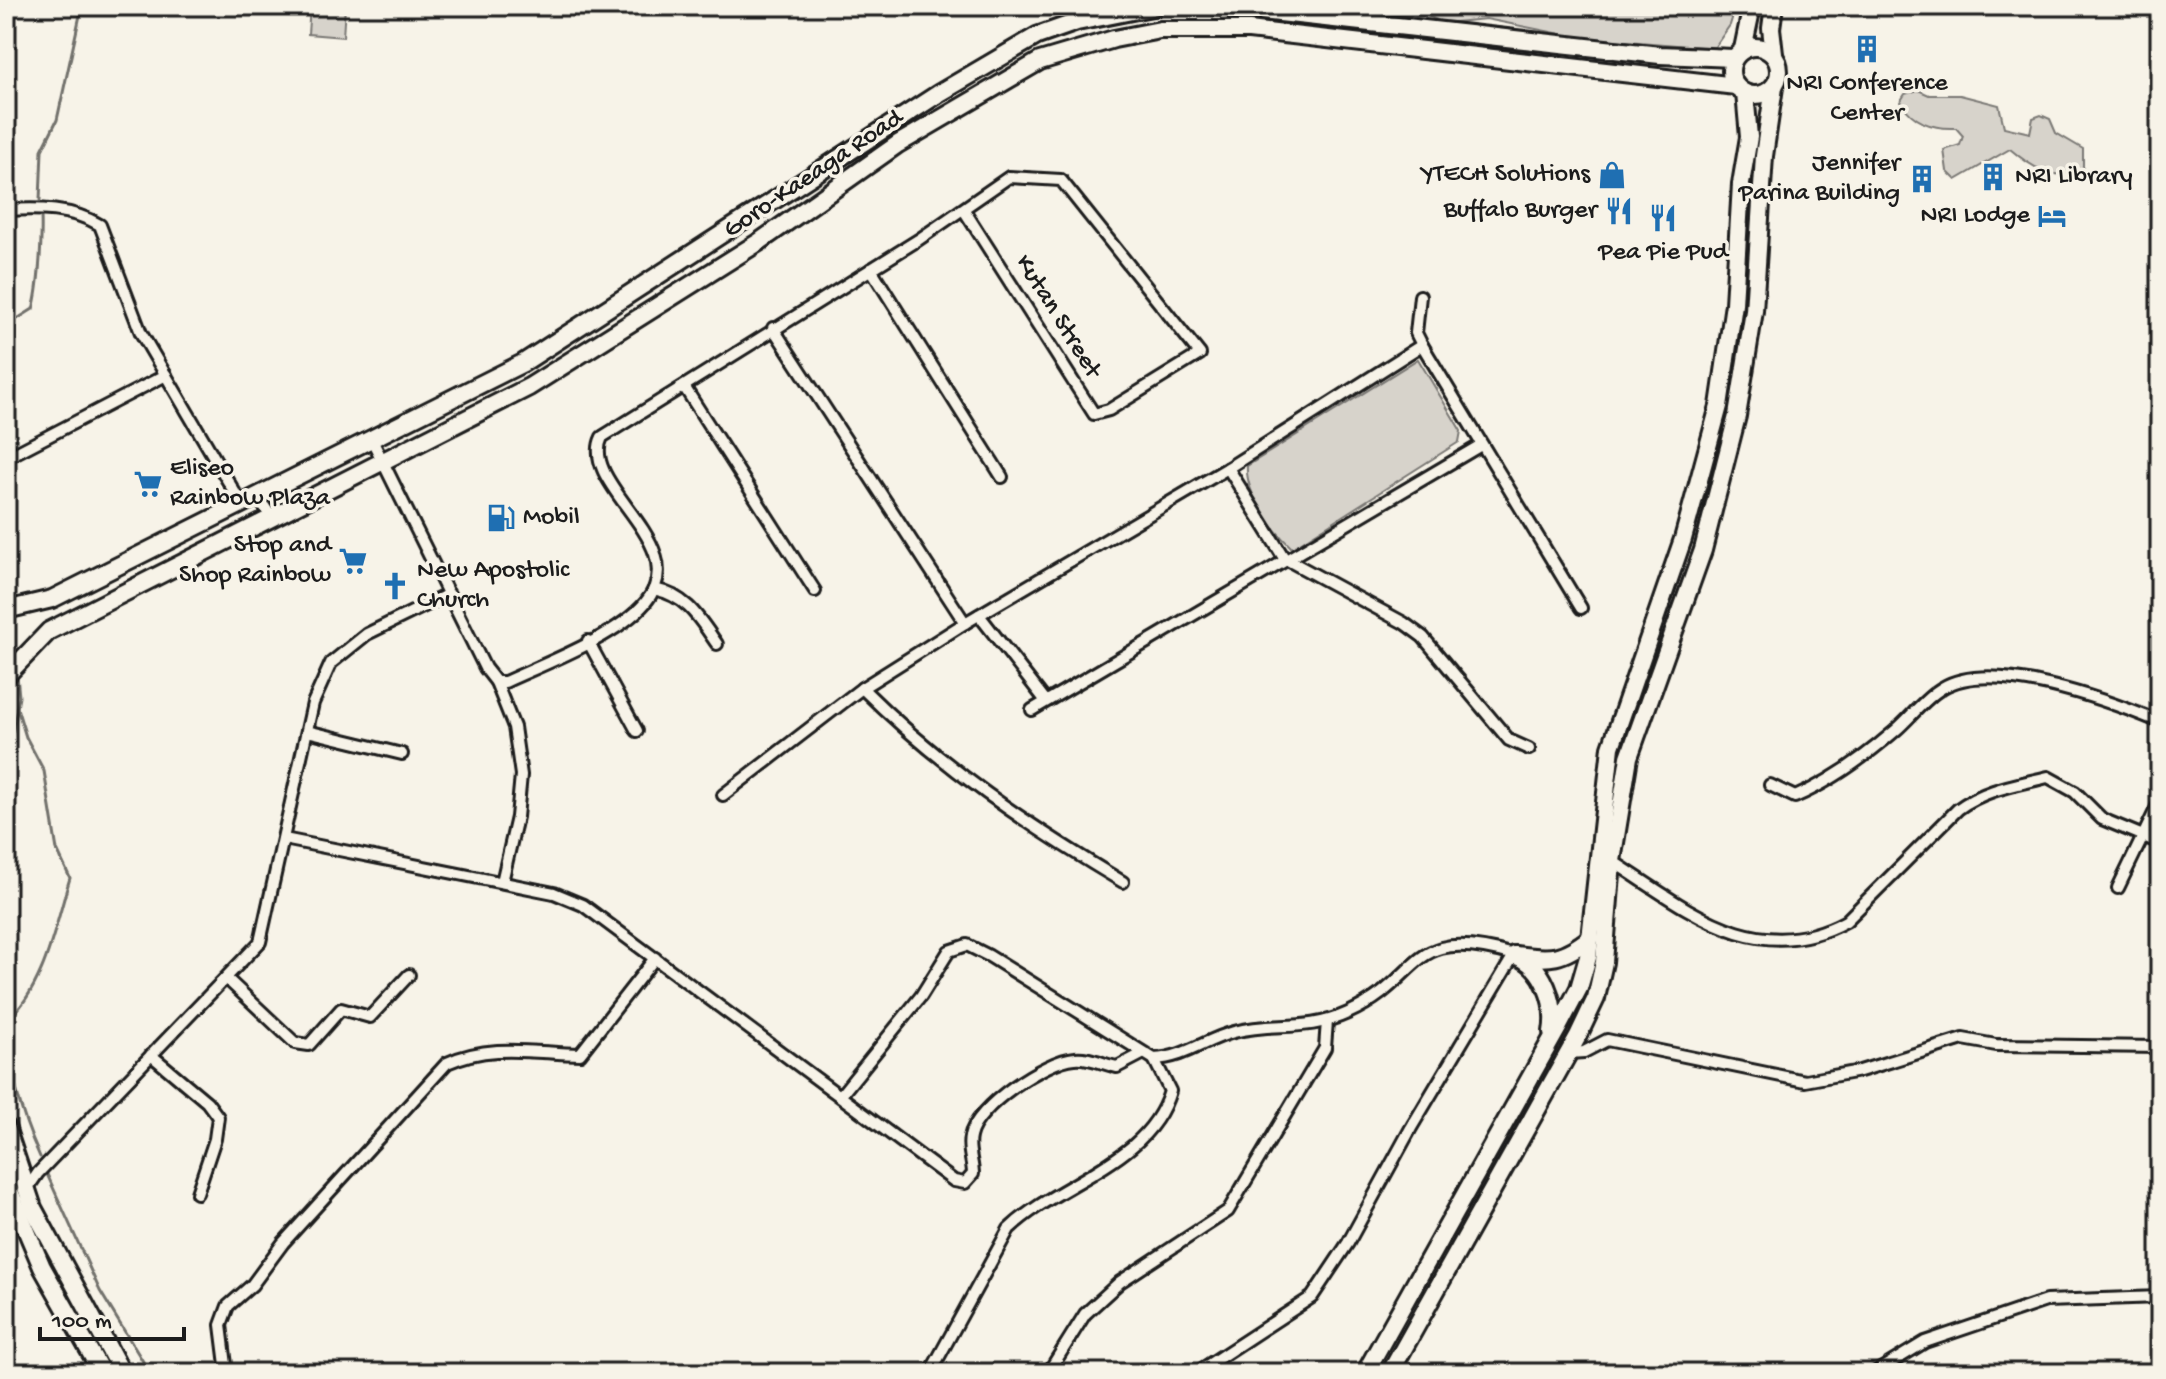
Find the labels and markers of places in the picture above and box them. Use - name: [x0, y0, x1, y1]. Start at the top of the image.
- building icon: NRI Conference Center: [1852, 34, 1882, 64]
- place label: NRI Conference Center: [1786, 69, 1948, 130]
- place label: Jennifer Parina Building: [1738, 149, 1903, 210]
- place label: YTECH Solutions: [1419, 160, 1591, 191]
- shop icon: YTECH Solutions: [1597, 160, 1627, 190]
- building icon: NRI Library: [1978, 162, 2008, 192]
- place label: NRI Library: [2015, 162, 2133, 193]
- building icon: Jennifer Parina Building: [1907, 164, 1937, 194]
- place label: Buffalo Burger: [1443, 196, 1600, 227]
- restaurant icon: Buffalo Burger: [1604, 196, 1634, 226]
- place label: NRI Lodge: [1921, 201, 2031, 232]
- hotel icon: NRI Lodge: [2037, 201, 2067, 231]
- restaurant icon: Pea Pie Pud: [1648, 203, 1678, 233]
- place label: Pea Pie Pud: [1597, 238, 1730, 269]
- place label: Eliseo Rainbow Plaza: [170, 454, 332, 515]
- supermarket icon: Eliseo Rainbow Plaza: [133, 469, 163, 499]
- fuel station icon: Mobil: [486, 503, 516, 533]
- place label: Mobil: [523, 503, 580, 534]
- place label: Stop and Shop Rainbow: [179, 531, 333, 592]
- supermarket icon: Stop and Shop Rainbow: [338, 546, 368, 576]
- place label: New Apostolic Church: [417, 556, 570, 617]
- church icon: New Apostolic Church: [380, 571, 410, 601]

